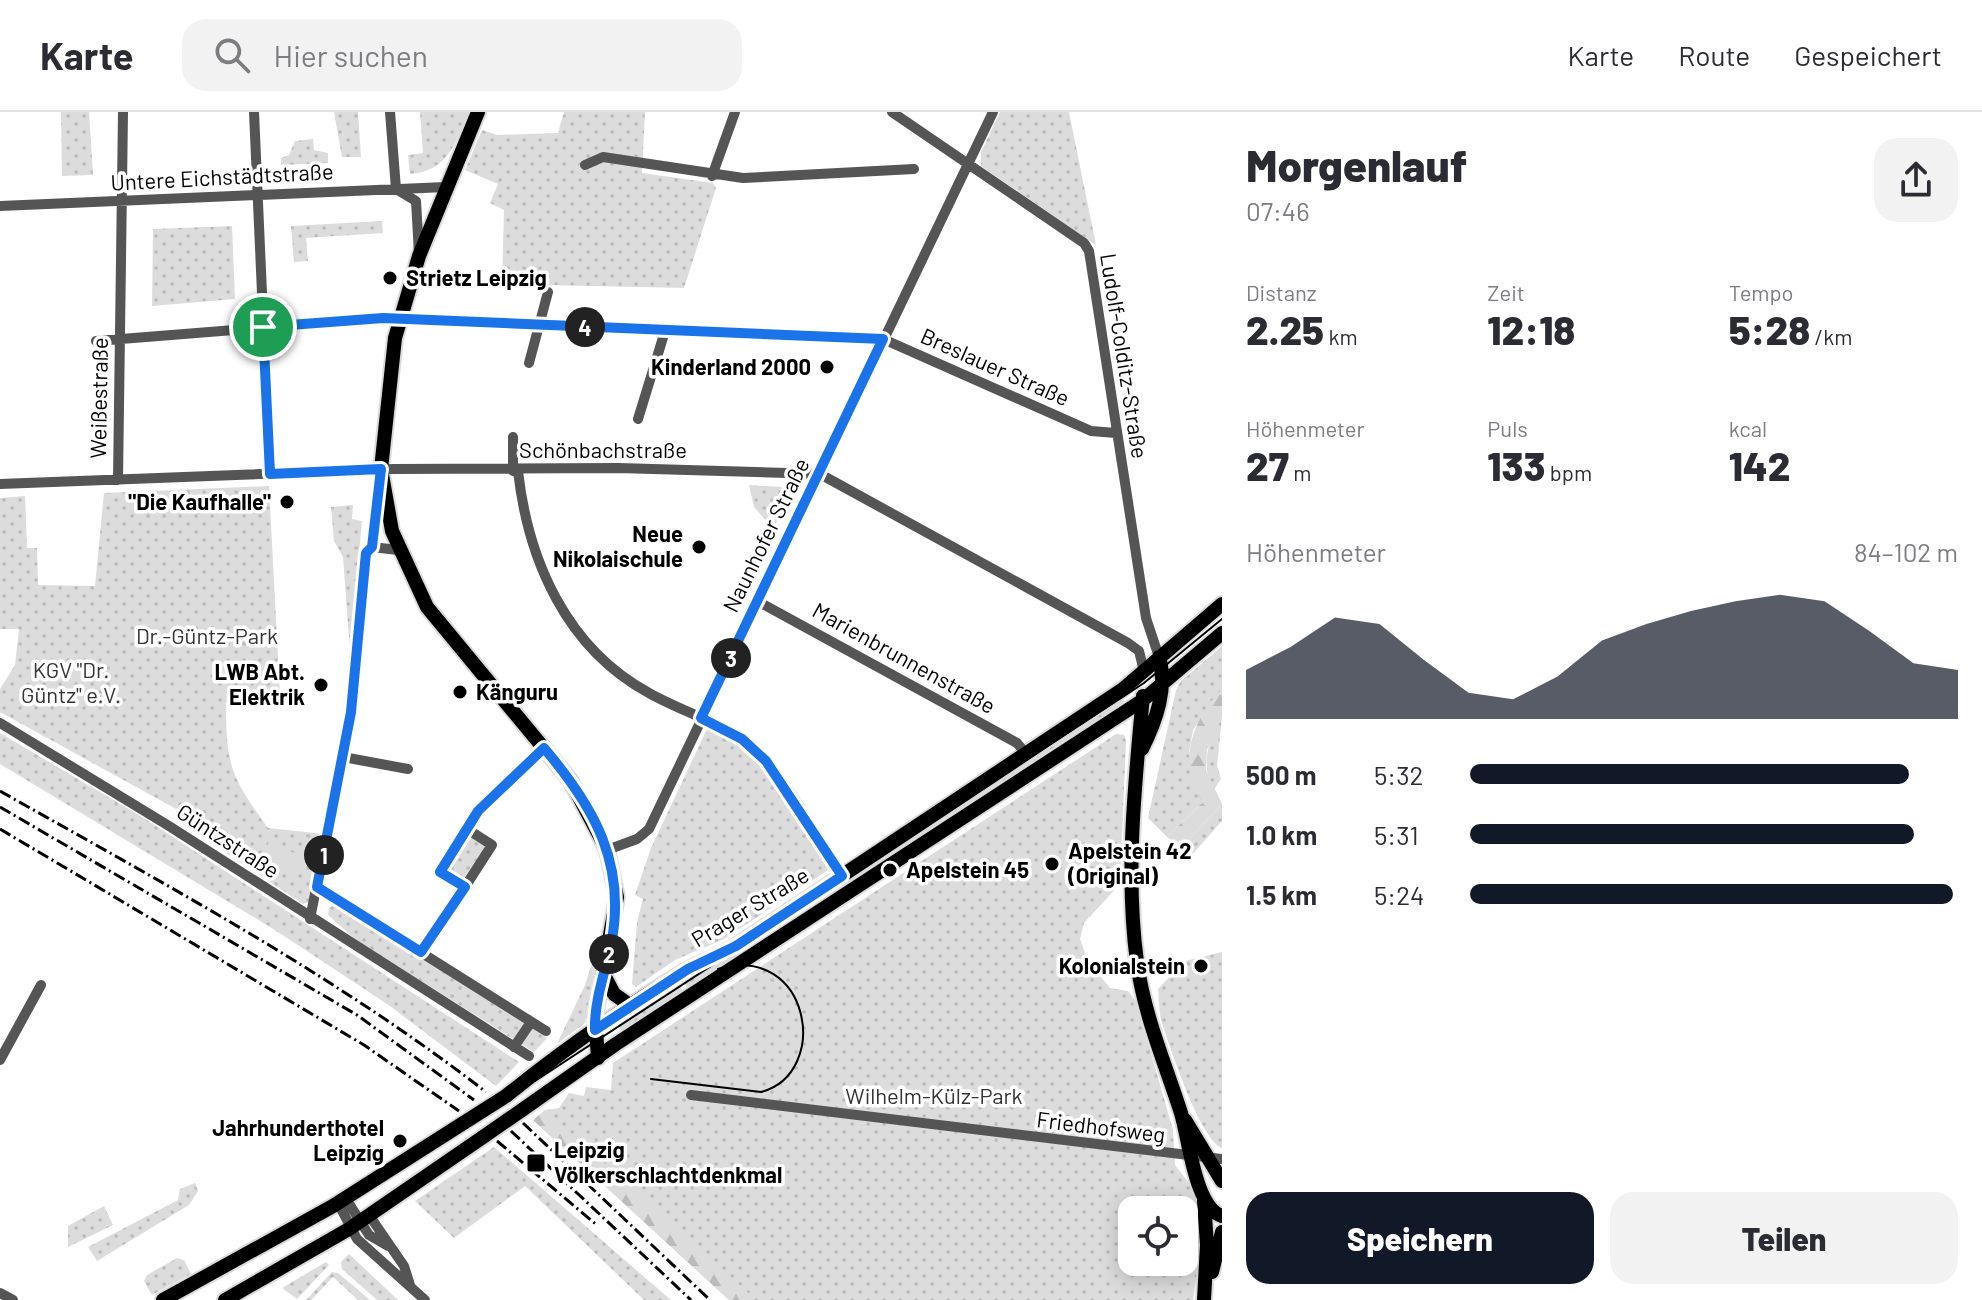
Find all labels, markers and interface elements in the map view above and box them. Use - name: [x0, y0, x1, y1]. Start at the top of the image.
- search box: [182, 19, 742, 91]
- text: Karte: [40, 32, 134, 78]
- icon: search: [210, 33, 254, 77]
- text: Hier suchen: [274, 37, 428, 73]
- text: Karte: [1568, 38, 1634, 72]
- text: Route: [1678, 38, 1750, 72]
- text: Gespeichert: [1794, 38, 1942, 72]
- text: Morgenlauf: [1246, 138, 1467, 191]
- button: share: [1874, 138, 1958, 222]
- street label: Untere Eichstädtstraße: [110, 157, 334, 195]
- text: 07:46: [1246, 195, 1310, 226]
- street label: Ludolf-Colditz-Straße: [1096, 251, 1154, 460]
- place label: Strietz Leipzig: [406, 264, 547, 290]
- marker: Strietz Leipzig: [381, 269, 399, 287]
- text: Distanz: [1246, 279, 1317, 305]
- text: Zeit: [1487, 279, 1525, 305]
- text: Tempo: [1729, 279, 1794, 305]
- pin: [229, 293, 297, 361]
- icon: arrive: [241, 305, 285, 349]
- text: 2.25: [1246, 305, 1324, 353]
- text: 12:18: [1487, 305, 1575, 353]
- text: 5:28: [1729, 305, 1810, 353]
- pin: 4: [565, 307, 605, 347]
- text: 4: [578, 314, 592, 340]
- street label: Breslauer Straße: [917, 322, 1074, 411]
- text: km: [1324, 323, 1358, 349]
- text: /km: [1810, 323, 1853, 349]
- street label: Weißestraße: [84, 337, 112, 459]
- place label: Kinderland 2000: [651, 353, 811, 379]
- marker: Kinderland 2000: [818, 358, 836, 376]
- text: Höhenmeter: [1246, 415, 1365, 441]
- text: Puls: [1487, 415, 1528, 441]
- text: kcal: [1729, 415, 1767, 441]
- street label: Schönbachstraße: [519, 436, 687, 462]
- text: 27: [1246, 441, 1289, 489]
- text: 133: [1487, 441, 1545, 489]
- text: 142: [1729, 441, 1791, 489]
- street label: Naunhofer Straße: [717, 453, 814, 616]
- text: m: [1289, 459, 1312, 485]
- text: bpm: [1545, 459, 1592, 485]
- place label: "Die Kaufhalle": [128, 488, 271, 514]
- marker: "Die Kaufhalle": [278, 493, 296, 511]
- place label: Neue Nikolaischule: [553, 520, 683, 571]
- text: Höhenmeter: [1246, 536, 1386, 567]
- text: 84–102 m: [1854, 536, 1958, 567]
- marker: Neue Nikolaischule: [690, 538, 708, 556]
- street label: Marienbrunnenstraße: [809, 596, 1000, 718]
- park label: Dr.-Güntz-Park: [136, 622, 278, 648]
- pin: 3: [711, 638, 751, 678]
- text: 3: [725, 645, 737, 671]
- park label: KGV "Dr. Güntz" e.V.: [21, 656, 121, 707]
- place label: LWB Abt. Elektrik: [215, 658, 305, 709]
- marker: LWB Abt. Elektrik: [312, 676, 330, 694]
- place label: Känguru: [476, 678, 558, 704]
- marker: Känguru: [451, 683, 469, 701]
- text: 500 m: [1246, 759, 1317, 790]
- text: 5:32: [1374, 759, 1424, 790]
- street label: Güntzstraße: [173, 797, 285, 883]
- text: 1.0 km: [1246, 819, 1317, 850]
- text: 5:31: [1374, 819, 1419, 850]
- pin: 1: [304, 835, 344, 875]
- place label: Apelstein 42 (Original): [1067, 837, 1192, 888]
- text: 1: [320, 842, 328, 868]
- marker: Apelstein 42 (Original): [1043, 855, 1061, 873]
- place label: Apelstein 45: [906, 856, 1029, 882]
- street label: Prager Straße: [686, 861, 813, 951]
- marker: Apelstein 45: [881, 861, 899, 879]
- text: 1.5 km: [1246, 879, 1317, 910]
- text: 5:24: [1374, 879, 1424, 910]
- pin: 2: [589, 934, 629, 974]
- text: 2: [603, 941, 615, 967]
- place label: Kolonialstein: [1059, 952, 1185, 978]
- marker: Kolonialstein: [1192, 957, 1210, 975]
- park label: Wilhelm-Külz-Park: [845, 1082, 1023, 1108]
- street label: Friedhofsweg: [1035, 1105, 1167, 1147]
- place label: Jahrhunderthotel Leipzig: [212, 1114, 384, 1165]
- marker: Jahrhunderthotel Leipzig: [391, 1132, 409, 1150]
- place label: Leipzig Völkerschlachtdenkmal: [554, 1136, 782, 1187]
- marker: Leipzig Völkerschlachtdenkmal: [525, 1152, 547, 1174]
- button: Speichern: [1246, 1192, 1594, 1284]
- button: Teilen: [1610, 1192, 1958, 1284]
- map controls: [1118, 1196, 1198, 1276]
- button: locate: [1118, 1196, 1198, 1276]

